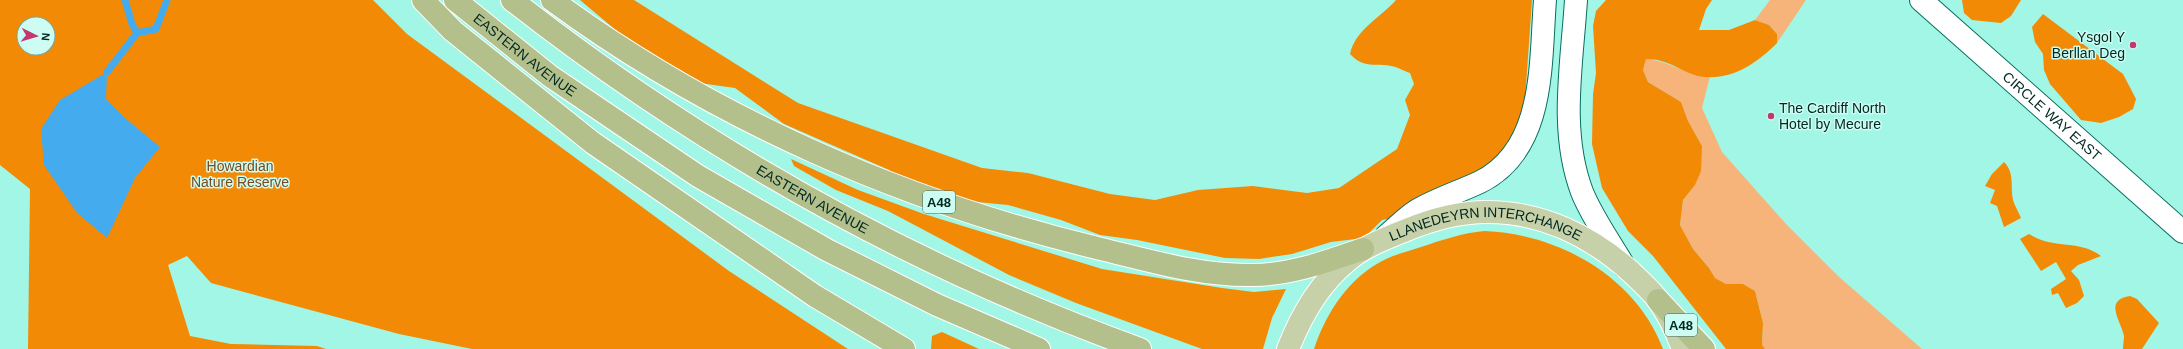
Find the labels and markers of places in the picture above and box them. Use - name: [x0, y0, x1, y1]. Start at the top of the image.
- place label: Ysgol Y Berllan Deg: [2052, 29, 2126, 61]
- marker: Ysgol Y Berllan Deg: [2128, 40, 2138, 50]
- place label: The Cardiff North Hotel by Mecure: [1779, 100, 1886, 132]
- marker: The Cardiff North Hotel by Mecure: [1766, 111, 1776, 121]

